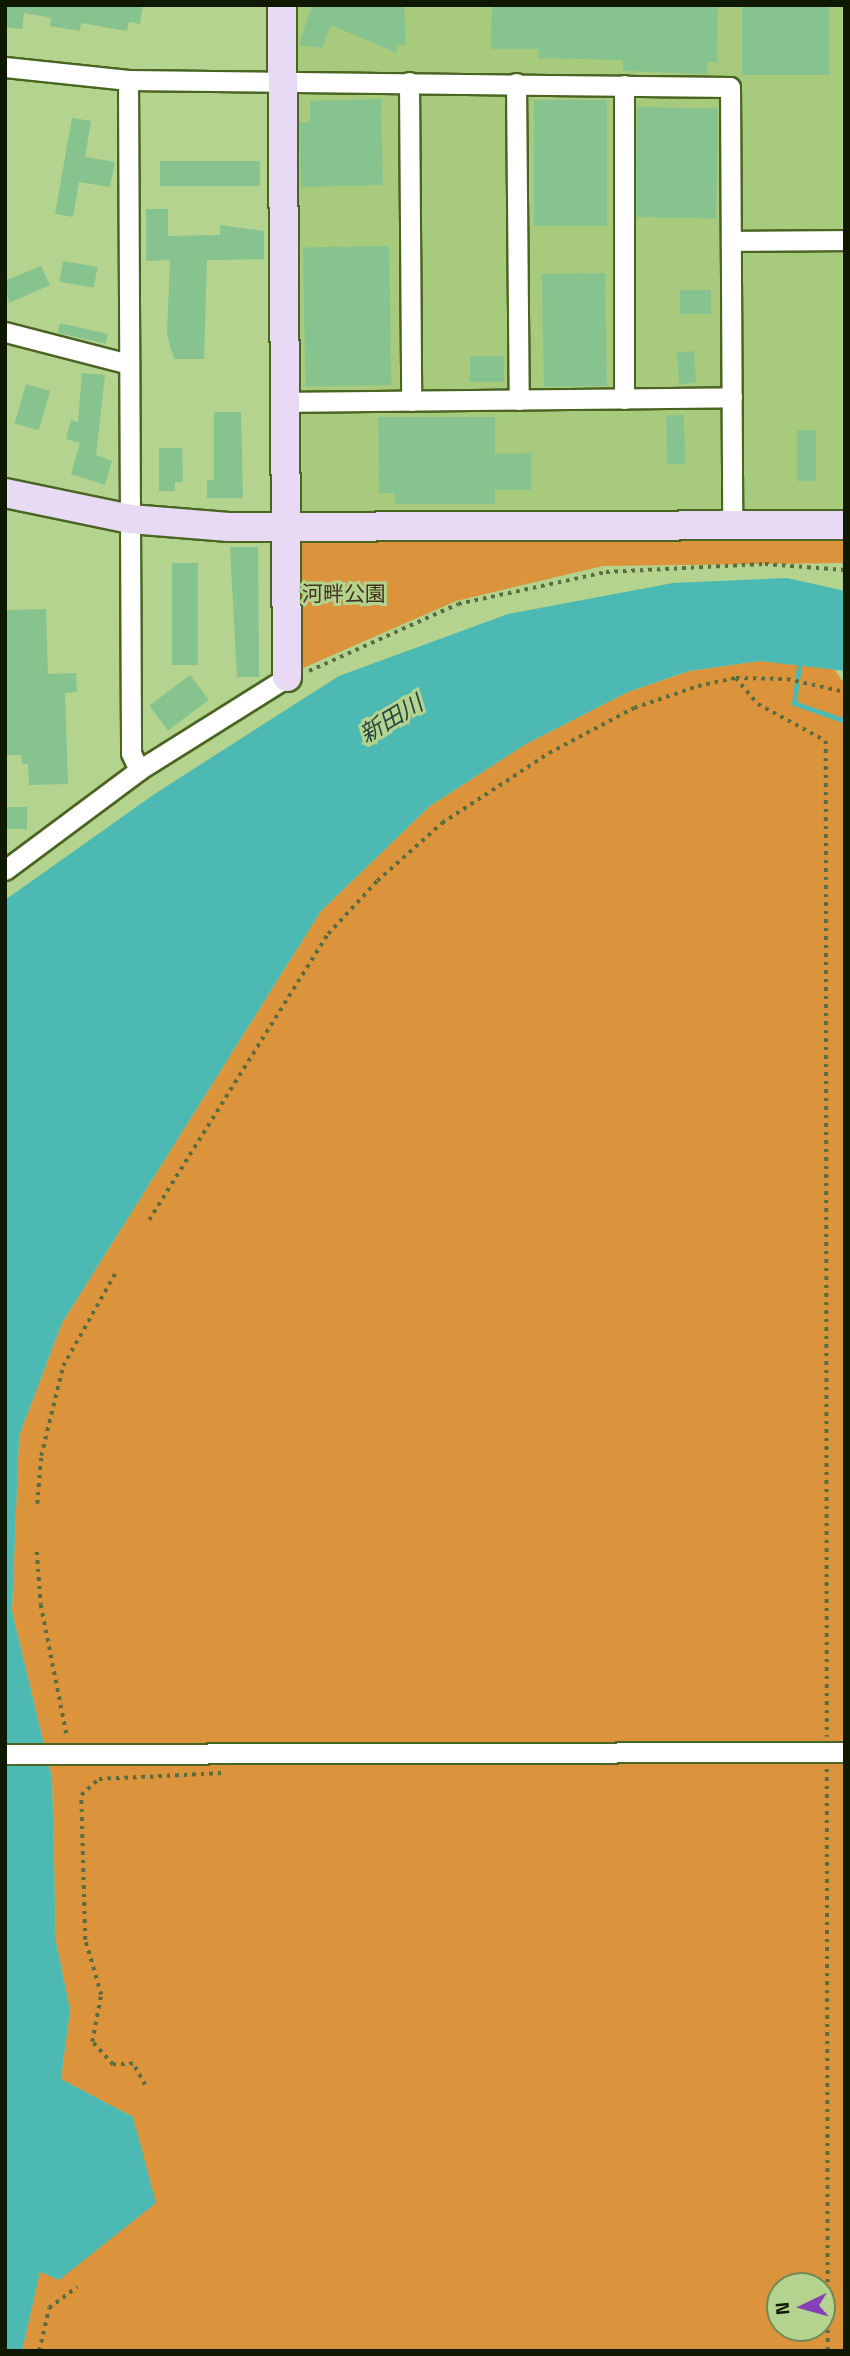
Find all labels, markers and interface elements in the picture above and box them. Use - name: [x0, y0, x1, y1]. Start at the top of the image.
- park label: 河畔公園: [302, 580, 386, 606]
- water label: 新田川: [354, 689, 428, 749]
- north arrow: [766, 2272, 836, 2342]
- text: N: [767, 2301, 797, 2317]

